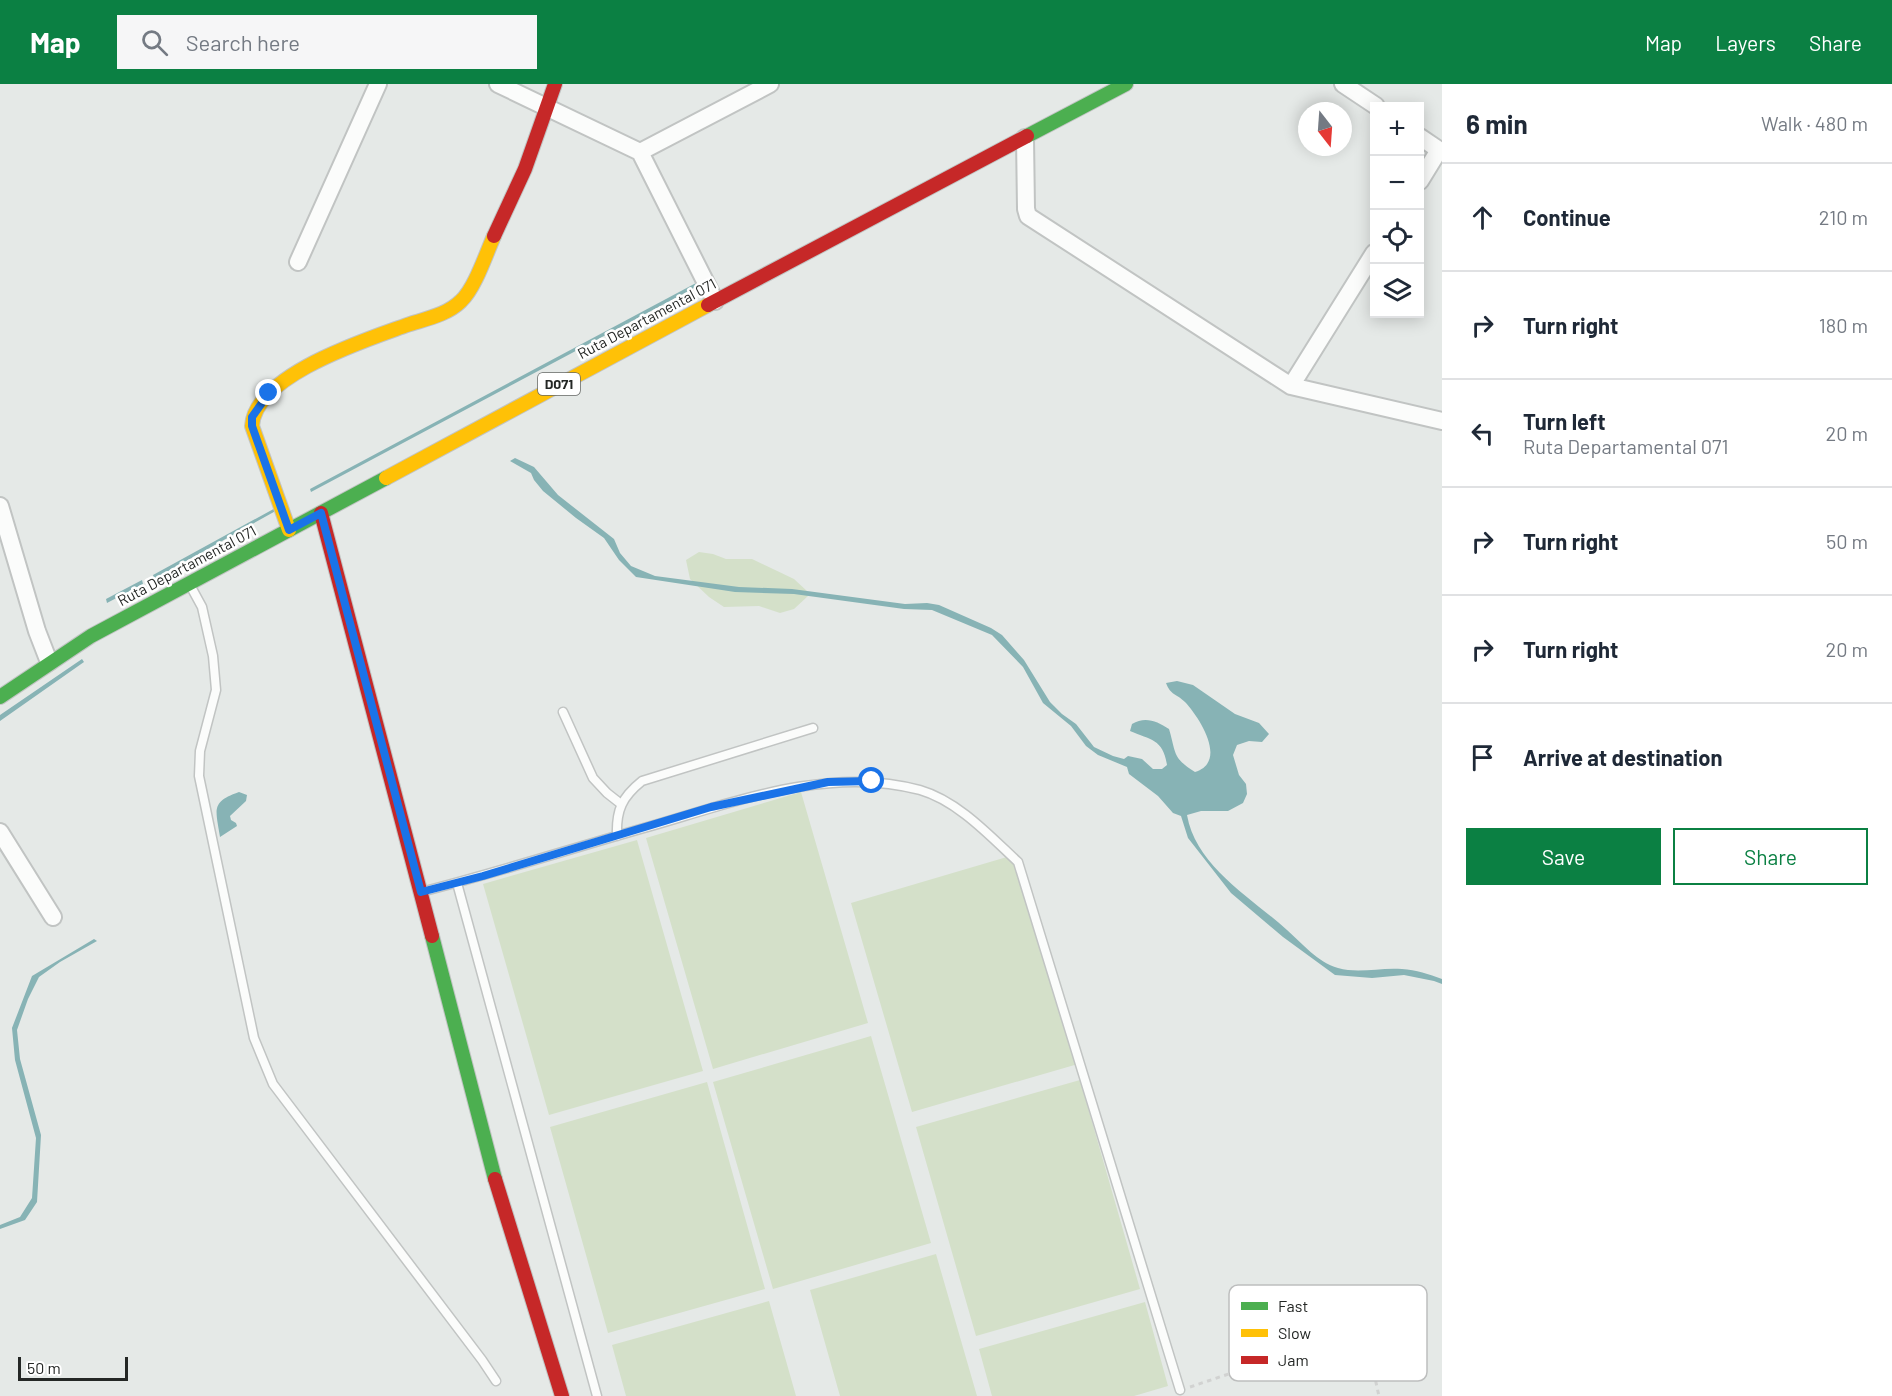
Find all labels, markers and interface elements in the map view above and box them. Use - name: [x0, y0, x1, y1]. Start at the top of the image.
- search box: [117, 15, 537, 69]
- text: Map: [30, 25, 81, 59]
- icon: search: [138, 26, 171, 59]
- text: Search here: [186, 29, 300, 55]
- text: Map: [1645, 30, 1682, 55]
- text: Layers: [1715, 30, 1776, 55]
- text: Share: [1809, 30, 1862, 55]
- north arrow: [1298, 102, 1352, 156]
- map controls: [1370, 102, 1424, 318]
- button: +: [1370, 102, 1424, 156]
- text: 6 min: [1466, 108, 1528, 139]
- text: Walk · 480 m: [1761, 111, 1868, 135]
- button: −: [1370, 156, 1424, 210]
- icon: ahead: [1466, 201, 1499, 234]
- text: Continue: [1523, 204, 1611, 230]
- text: 210 m: [1819, 205, 1868, 229]
- button: locate: [1370, 210, 1424, 264]
- button: layers: [1370, 264, 1424, 318]
- street label: Ruta Departamental 071: [574, 274, 719, 362]
- icon: right: [1466, 309, 1499, 342]
- text: Turn right: [1523, 312, 1618, 338]
- text: 180 m: [1819, 313, 1868, 337]
- road number: D071: [538, 373, 580, 395]
- route end: [255, 379, 281, 405]
- text: Turn left: [1523, 408, 1606, 434]
- icon: left: [1466, 417, 1499, 450]
- text: 20 m: [1825, 421, 1868, 445]
- text: Ruta Departamental 071: [1523, 434, 1729, 458]
- street label: Ruta Departamental 071: [114, 521, 259, 609]
- icon: right: [1466, 525, 1499, 558]
- text: Turn right: [1523, 528, 1618, 554]
- text: 50 m: [1826, 529, 1868, 553]
- icon: right: [1466, 633, 1499, 666]
- text: Turn right: [1523, 636, 1618, 662]
- text: 20 m: [1825, 637, 1868, 661]
- icon: arrive: [1466, 741, 1499, 774]
- text: Arrive at destination: [1523, 744, 1722, 770]
- route start: [858, 767, 884, 793]
- button: Save: [1466, 828, 1661, 885]
- button: Share: [1673, 828, 1868, 885]
- legend: [1229, 1285, 1427, 1381]
- text: Fast: [1278, 1296, 1308, 1315]
- text: Slow: [1278, 1323, 1311, 1342]
- text: Jam: [1278, 1350, 1309, 1369]
- scale bar: [18, 1354, 128, 1382]
- text: 50 m: [27, 1358, 61, 1377]

